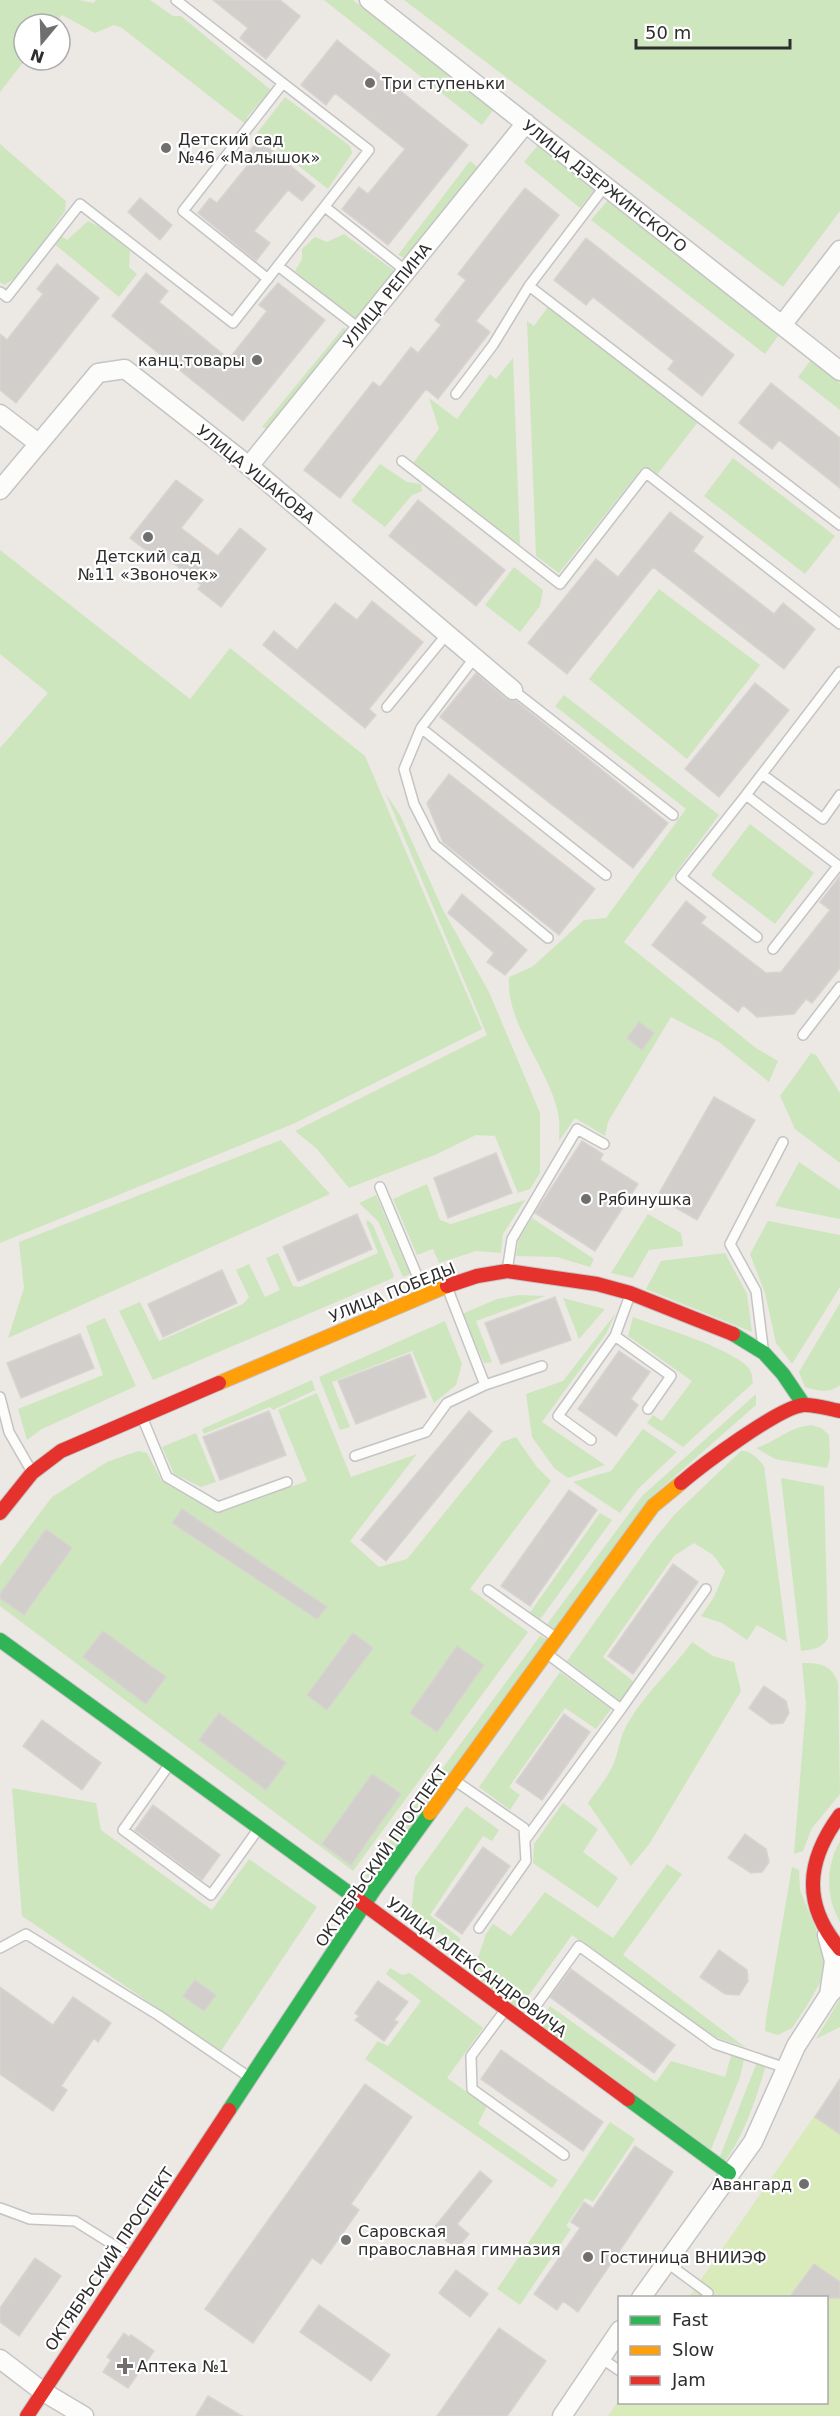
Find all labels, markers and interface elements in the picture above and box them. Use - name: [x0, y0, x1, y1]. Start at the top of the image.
- north arrow: [12, 12, 72, 72]
- scale bar: [636, 12, 790, 50]
- text: 50 m: [645, 22, 691, 43]
- text: N: [28, 45, 47, 67]
- place label: Три ступеньки: [381, 74, 505, 93]
- marker: Три ступеньки: [363, 76, 377, 90]
- street label: УЛИЦА ДЗЕРЖИНСКОГО: [519, 116, 691, 257]
- place label: Детский сад №46 «Малышок»: [178, 130, 320, 167]
- marker: Детский сад №46 «Малышок»: [159, 141, 173, 155]
- street label: УЛИЦА РЕПИНА: [339, 239, 435, 351]
- place label: канц.товары: [138, 351, 245, 370]
- marker: канц.товары: [250, 353, 264, 367]
- street label: УЛИЦА УШАКОВА: [193, 421, 318, 528]
- marker: Детский сад №11 «Звоночек»: [141, 530, 155, 544]
- place label: Детский сад №11 «Звоночек»: [78, 547, 218, 584]
- place label: Рябинушка: [598, 1190, 692, 1209]
- marker: Рябинушка: [579, 1192, 593, 1206]
- street label: УЛИЦА ПОБЕДЫ: [326, 1258, 458, 1326]
- street label: ОКТЯБРЬСКИЙ ПРОСПЕКТ: [311, 1762, 451, 1950]
- street label: УЛИЦА АЛЕКСАНДРОВИЧА: [383, 1893, 570, 2041]
- street label: ОКТЯБРЬСКИЙ ПРОСПЕКТ: [41, 2164, 178, 2354]
- place label: Авангард: [712, 2175, 792, 2194]
- marker: Авангард: [797, 2177, 811, 2191]
- place label: Саровская православная гимназия: [358, 2222, 561, 2259]
- marker: Саровская православная гимназия: [339, 2233, 353, 2247]
- place label: Гостиница ВНИИЭФ: [600, 2248, 767, 2267]
- marker: Гостиница ВНИИЭФ: [581, 2250, 595, 2264]
- legend: [618, 2296, 828, 2404]
- text: Fast: [672, 2309, 708, 2330]
- text: Slow: [672, 2339, 714, 2360]
- place label: Аптека №1: [137, 2357, 229, 2376]
- marker: Аптека №1: [118, 2359, 132, 2373]
- text: Jam: [671, 2369, 706, 2390]

